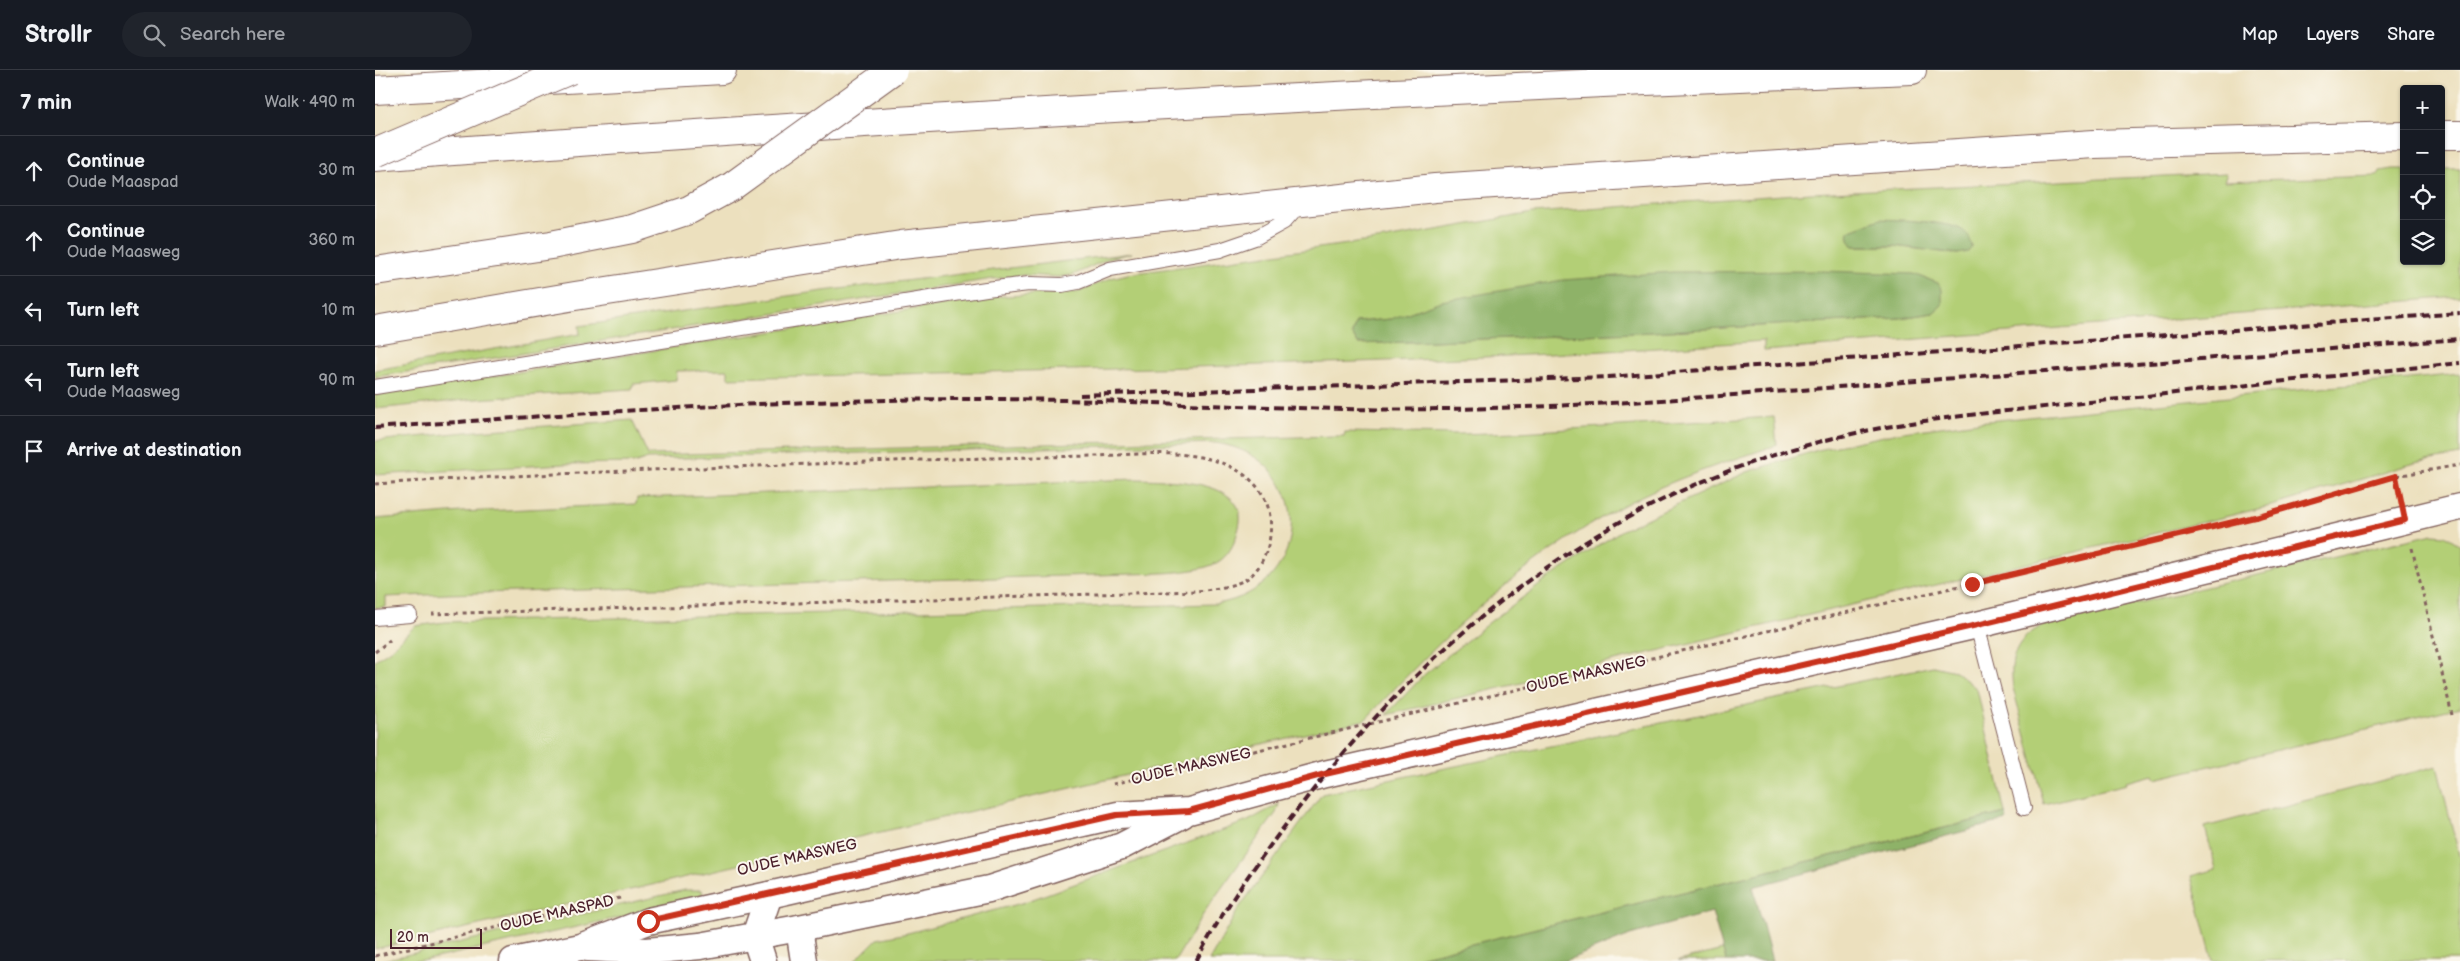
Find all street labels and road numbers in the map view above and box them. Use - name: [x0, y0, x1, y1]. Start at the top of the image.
- street label: OUDE MAASWEG: [1524, 651, 1648, 697]
- street label: OUDE MAASWEG: [1129, 743, 1253, 789]
- street label: OUDE MAASWEG: [735, 834, 859, 880]
- street label: OUDE MAASPAD: [498, 891, 616, 936]

